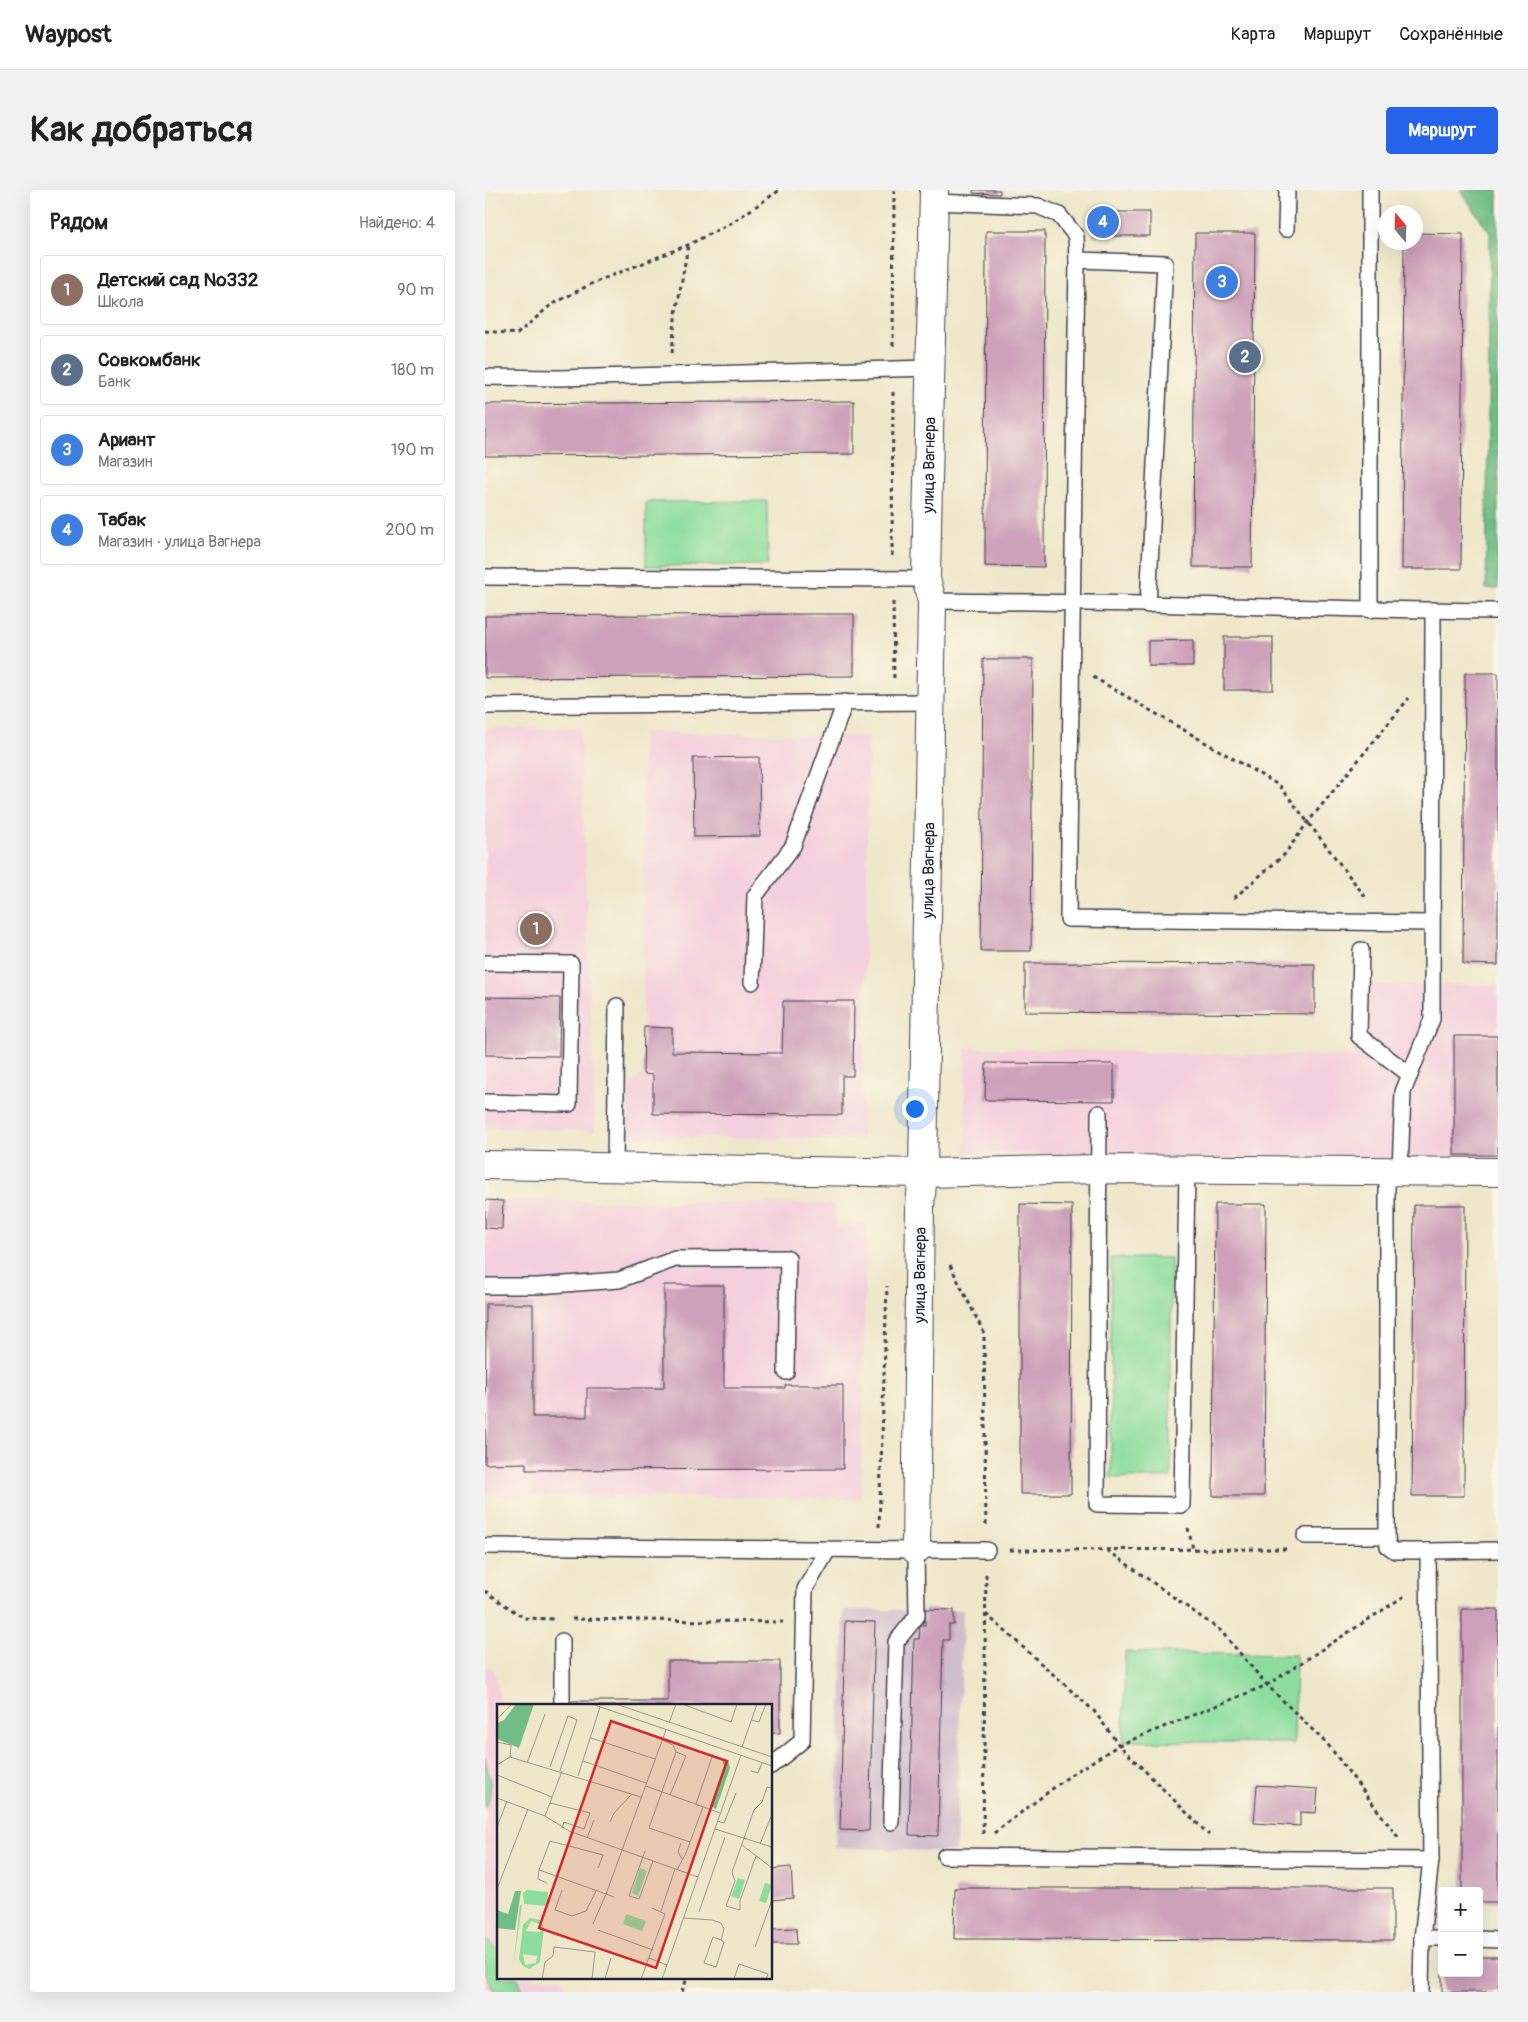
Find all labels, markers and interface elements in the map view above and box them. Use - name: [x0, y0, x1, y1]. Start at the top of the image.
- text: Waypost: [25, 20, 112, 49]
- text: Карта: [1231, 23, 1275, 46]
- text: Маршрут: [1303, 23, 1371, 46]
- text: Сохранённые: [1399, 23, 1503, 46]
- button: Маршрут: [1386, 107, 1498, 154]
- text: Как добраться: [30, 108, 253, 152]
- pin: 4: [1087, 203, 1119, 241]
- north arrow: [1378, 205, 1423, 250]
- text: Рядом: [50, 209, 108, 236]
- text: Найдено: 4: [359, 213, 435, 233]
- pin: 3: [1206, 263, 1238, 301]
- text: Детский cад №332: [98, 268, 258, 292]
- text: 1: [64, 280, 70, 300]
- text: 90 m: [397, 280, 434, 300]
- text: Школа: [98, 292, 144, 312]
- pin: 2: [1229, 338, 1261, 376]
- text: Совкомбанк: [98, 348, 201, 372]
- text: 2: [63, 360, 71, 380]
- text: 180 m: [391, 360, 434, 380]
- text: Банк: [98, 372, 131, 392]
- street label: улица Вагнера: [918, 417, 940, 514]
- text: Ариант: [98, 428, 156, 452]
- text: 3: [63, 440, 71, 460]
- text: 190 m: [391, 440, 434, 460]
- text: Магазин: [98, 452, 153, 472]
- text: Табак: [98, 508, 146, 532]
- text: 4: [62, 520, 72, 540]
- text: 200 m: [386, 520, 434, 540]
- text: Магазин · улица Вагнера: [98, 532, 261, 552]
- street label: улица Вагнера: [918, 822, 940, 919]
- pin: 1: [520, 910, 552, 948]
- your location: [902, 1096, 928, 1122]
- street label: улица Вагнера: [910, 1227, 931, 1324]
- inset map: [497, 1704, 773, 1980]
- map controls: [1438, 1887, 1483, 1977]
- button: +: [1438, 1887, 1483, 1932]
- button: −: [1438, 1932, 1483, 1977]

